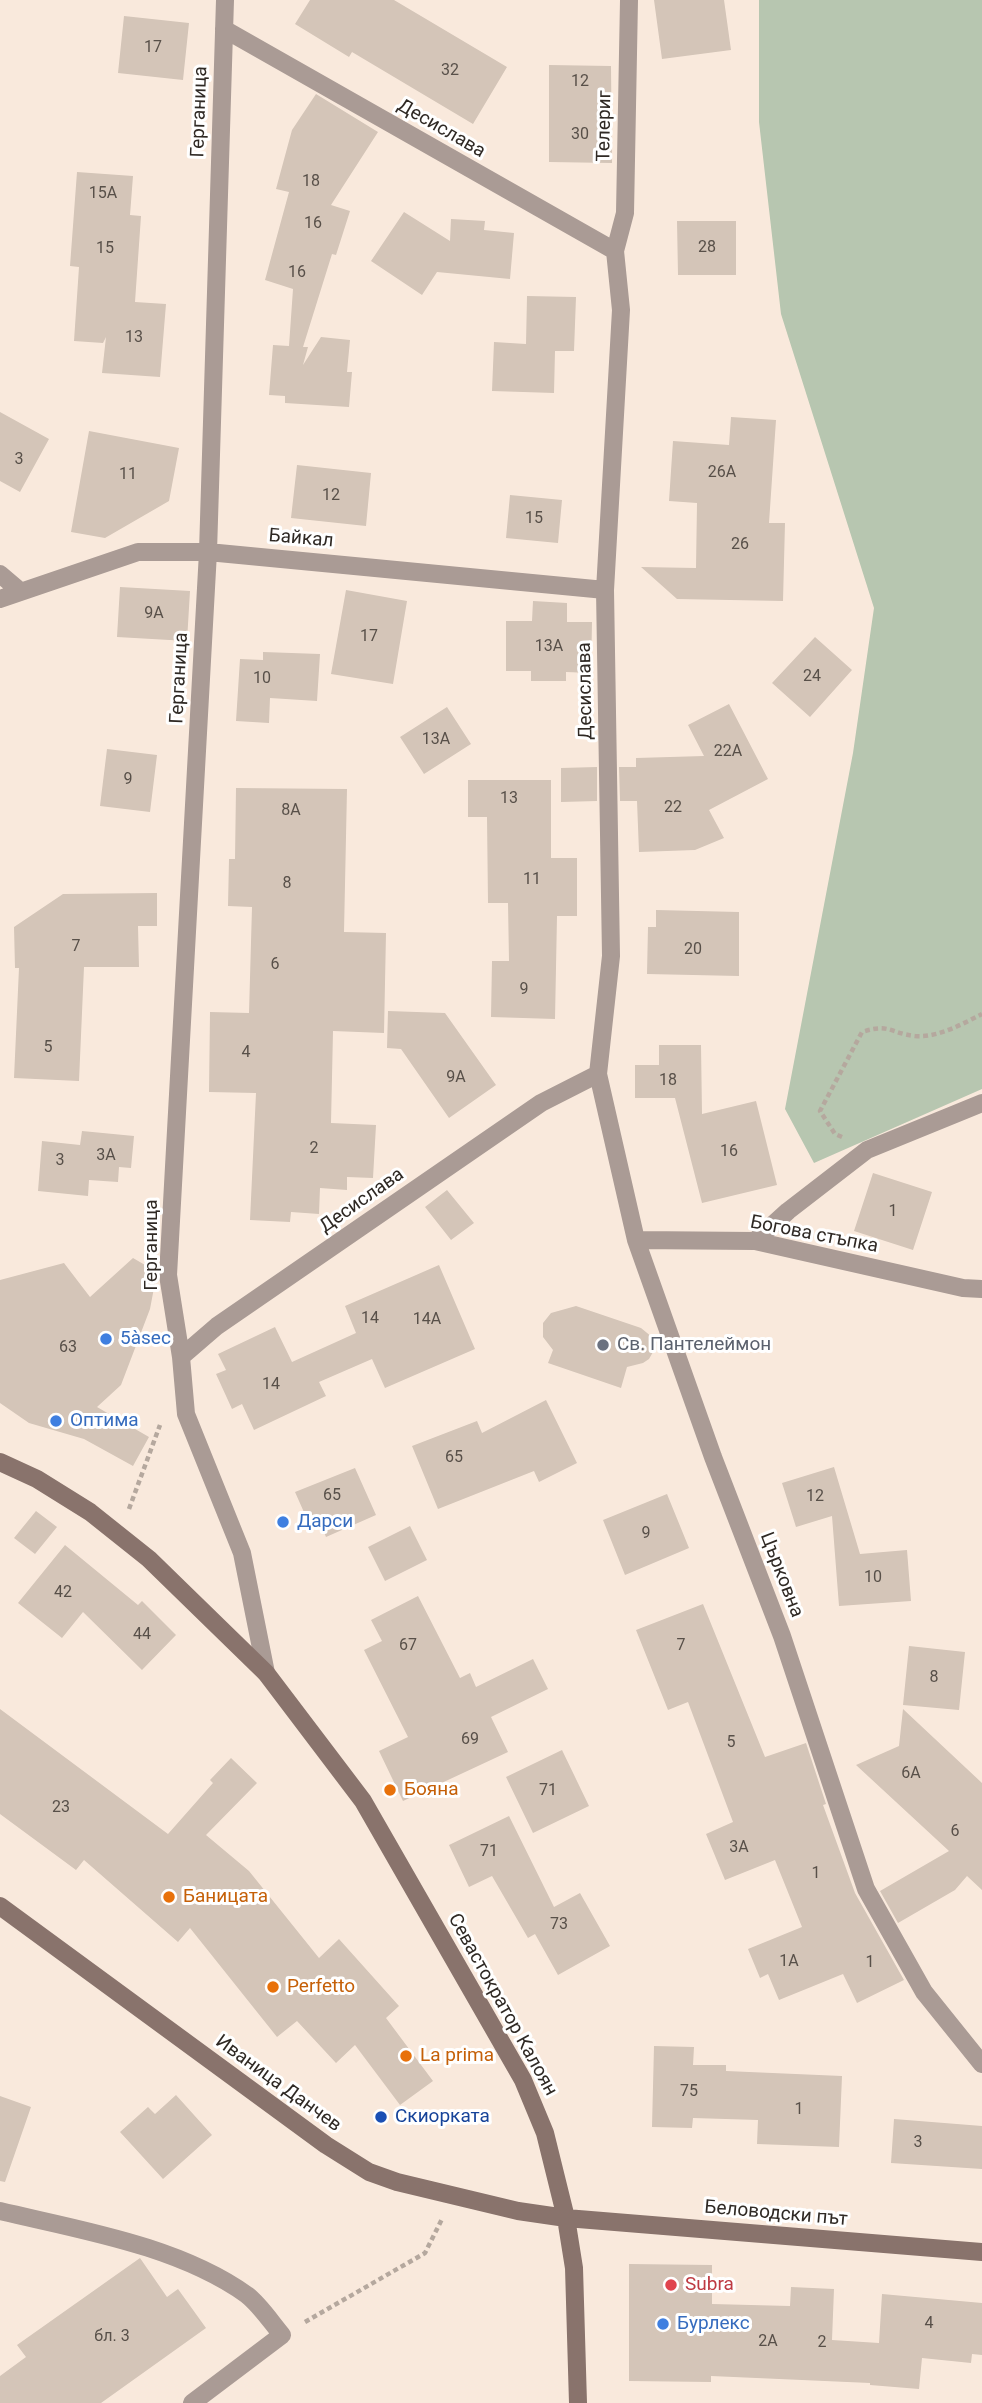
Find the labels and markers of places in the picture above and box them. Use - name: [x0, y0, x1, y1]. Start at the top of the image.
- place label: 5àsec: [120, 1328, 171, 1350]
- marker: 5àsec: [98, 1331, 114, 1347]
- place label: Св. Пантелеймон: [617, 1334, 771, 1356]
- marker: Св. Пантелеймон: [595, 1337, 611, 1353]
- place label: Оптима: [70, 1410, 139, 1432]
- marker: Оптима: [48, 1413, 64, 1429]
- place label: Дарси: [297, 1511, 353, 1533]
- marker: Дарси: [275, 1514, 291, 1530]
- place label: Бояна: [404, 1779, 459, 1801]
- marker: Бояна: [382, 1782, 398, 1798]
- place label: Баницата: [183, 1886, 268, 1908]
- marker: Баницата: [161, 1889, 177, 1905]
- place label: Perfetto: [287, 1976, 355, 1998]
- marker: Perfetto: [265, 1979, 281, 1995]
- place label: La prima: [420, 2045, 494, 2067]
- marker: La prima: [398, 2048, 414, 2064]
- place label: Скиорката: [395, 2106, 490, 2128]
- marker: Скиорката: [373, 2109, 389, 2125]
- place label: Subra: [685, 2274, 734, 2296]
- marker: Subra: [663, 2277, 679, 2293]
- place label: Бурлекс: [677, 2313, 750, 2335]
- marker: Бурлекс: [655, 2316, 671, 2332]

